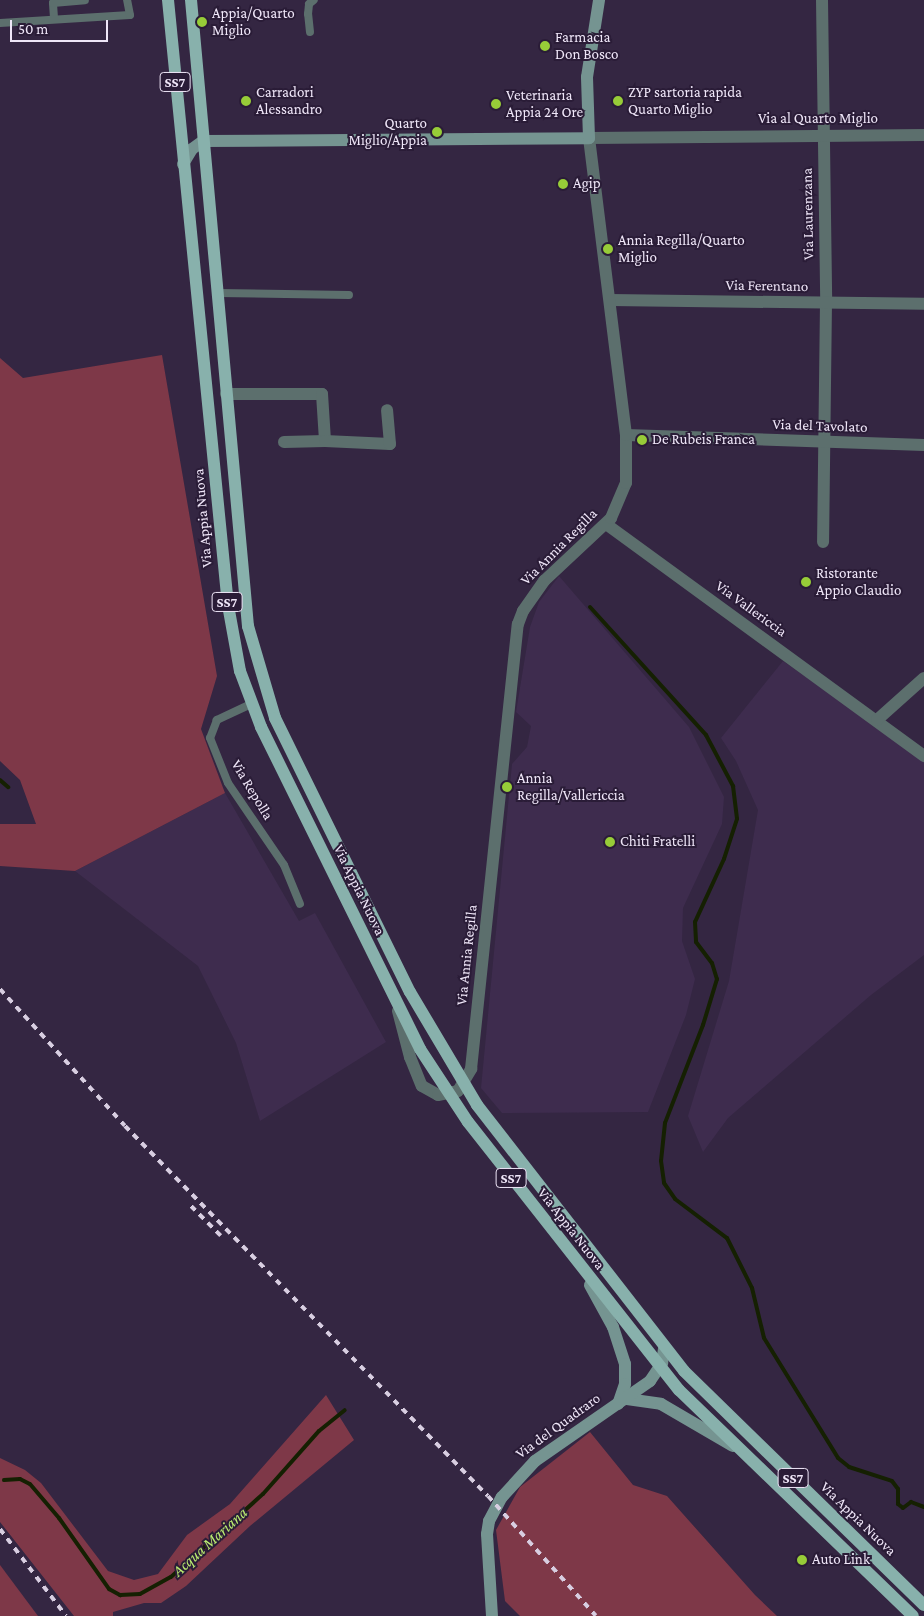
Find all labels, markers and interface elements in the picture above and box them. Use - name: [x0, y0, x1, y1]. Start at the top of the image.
- place label: Appia/Quarto Miglio: [212, 4, 295, 39]
- scale bar: [12, 10, 110, 42]
- marker: Appia/Quarto Miglio: [196, 16, 208, 28]
- text: 50 m: [18, 21, 48, 37]
- place label: Farmacia Don Bosco: [555, 28, 618, 63]
- marker: Farmacia Don Bosco: [539, 40, 551, 52]
- road number: SS7: [159, 70, 191, 94]
- place label: Carradori Alessandro: [256, 83, 322, 118]
- place label: ZYP sartoria rapida Quarto Miglio: [628, 83, 742, 118]
- place label: Veterinaria Appia 24 Ore: [506, 86, 583, 121]
- marker: Carradori Alessandro: [240, 95, 252, 107]
- marker: ZYP sartoria rapida Quarto Miglio: [612, 95, 624, 107]
- marker: Veterinaria Appia 24 Ore: [490, 98, 502, 110]
- street label: Via al Quarto Miglio: [758, 110, 878, 128]
- place label: Quarto Miglio/Appia: [348, 114, 427, 149]
- marker: Quarto Miglio/Appia: [431, 126, 443, 138]
- street label: Via Laurenzana: [798, 168, 818, 260]
- place label: Agip: [573, 175, 600, 193]
- marker: Agip: [557, 178, 569, 190]
- place label: Annia Regilla/Quarto Miglio: [618, 231, 745, 266]
- marker: Annia Regilla/Quarto Miglio: [602, 243, 614, 255]
- street label: Via Ferentano: [726, 276, 808, 296]
- street label: Via del Tavolato: [772, 415, 868, 437]
- place label: De Rubeis Franca: [652, 431, 755, 449]
- marker: De Rubeis Franca: [636, 434, 648, 446]
- street label: Via Appia Nuova: [190, 468, 216, 568]
- street label: Via Annia Regilla: [517, 505, 601, 589]
- place label: Ristorante Appio Claudio: [816, 564, 901, 599]
- marker: Ristorante Appio Claudio: [800, 576, 812, 588]
- street label: Via Vallericcia: [712, 577, 790, 641]
- road number: SS7: [211, 590, 243, 614]
- street label: Via Repolla: [227, 757, 277, 823]
- place label: Annia Regilla/Vallericcia: [517, 769, 625, 804]
- marker: Annia Regilla/Vallericcia: [501, 781, 513, 793]
- place label: Chiti Fratelli: [620, 833, 695, 851]
- marker: Chiti Fratelli: [604, 836, 616, 848]
- street label: Via Appia Nuova: [329, 842, 389, 938]
- street label: Via Annia Regilla: [453, 904, 481, 1006]
- road number: SS7: [495, 1166, 527, 1190]
- street label: Via Appia Nuova: [533, 1184, 609, 1274]
- street label: Via del Quadraro: [512, 1389, 604, 1463]
- road number: SS7: [777, 1466, 809, 1490]
- street label: Via Appia Nuova: [816, 1478, 900, 1560]
- water label: Acqua Mariana: [169, 1503, 251, 1581]
- place label: Auto Link: [812, 1551, 870, 1569]
- marker: Auto Link: [796, 1554, 808, 1566]

